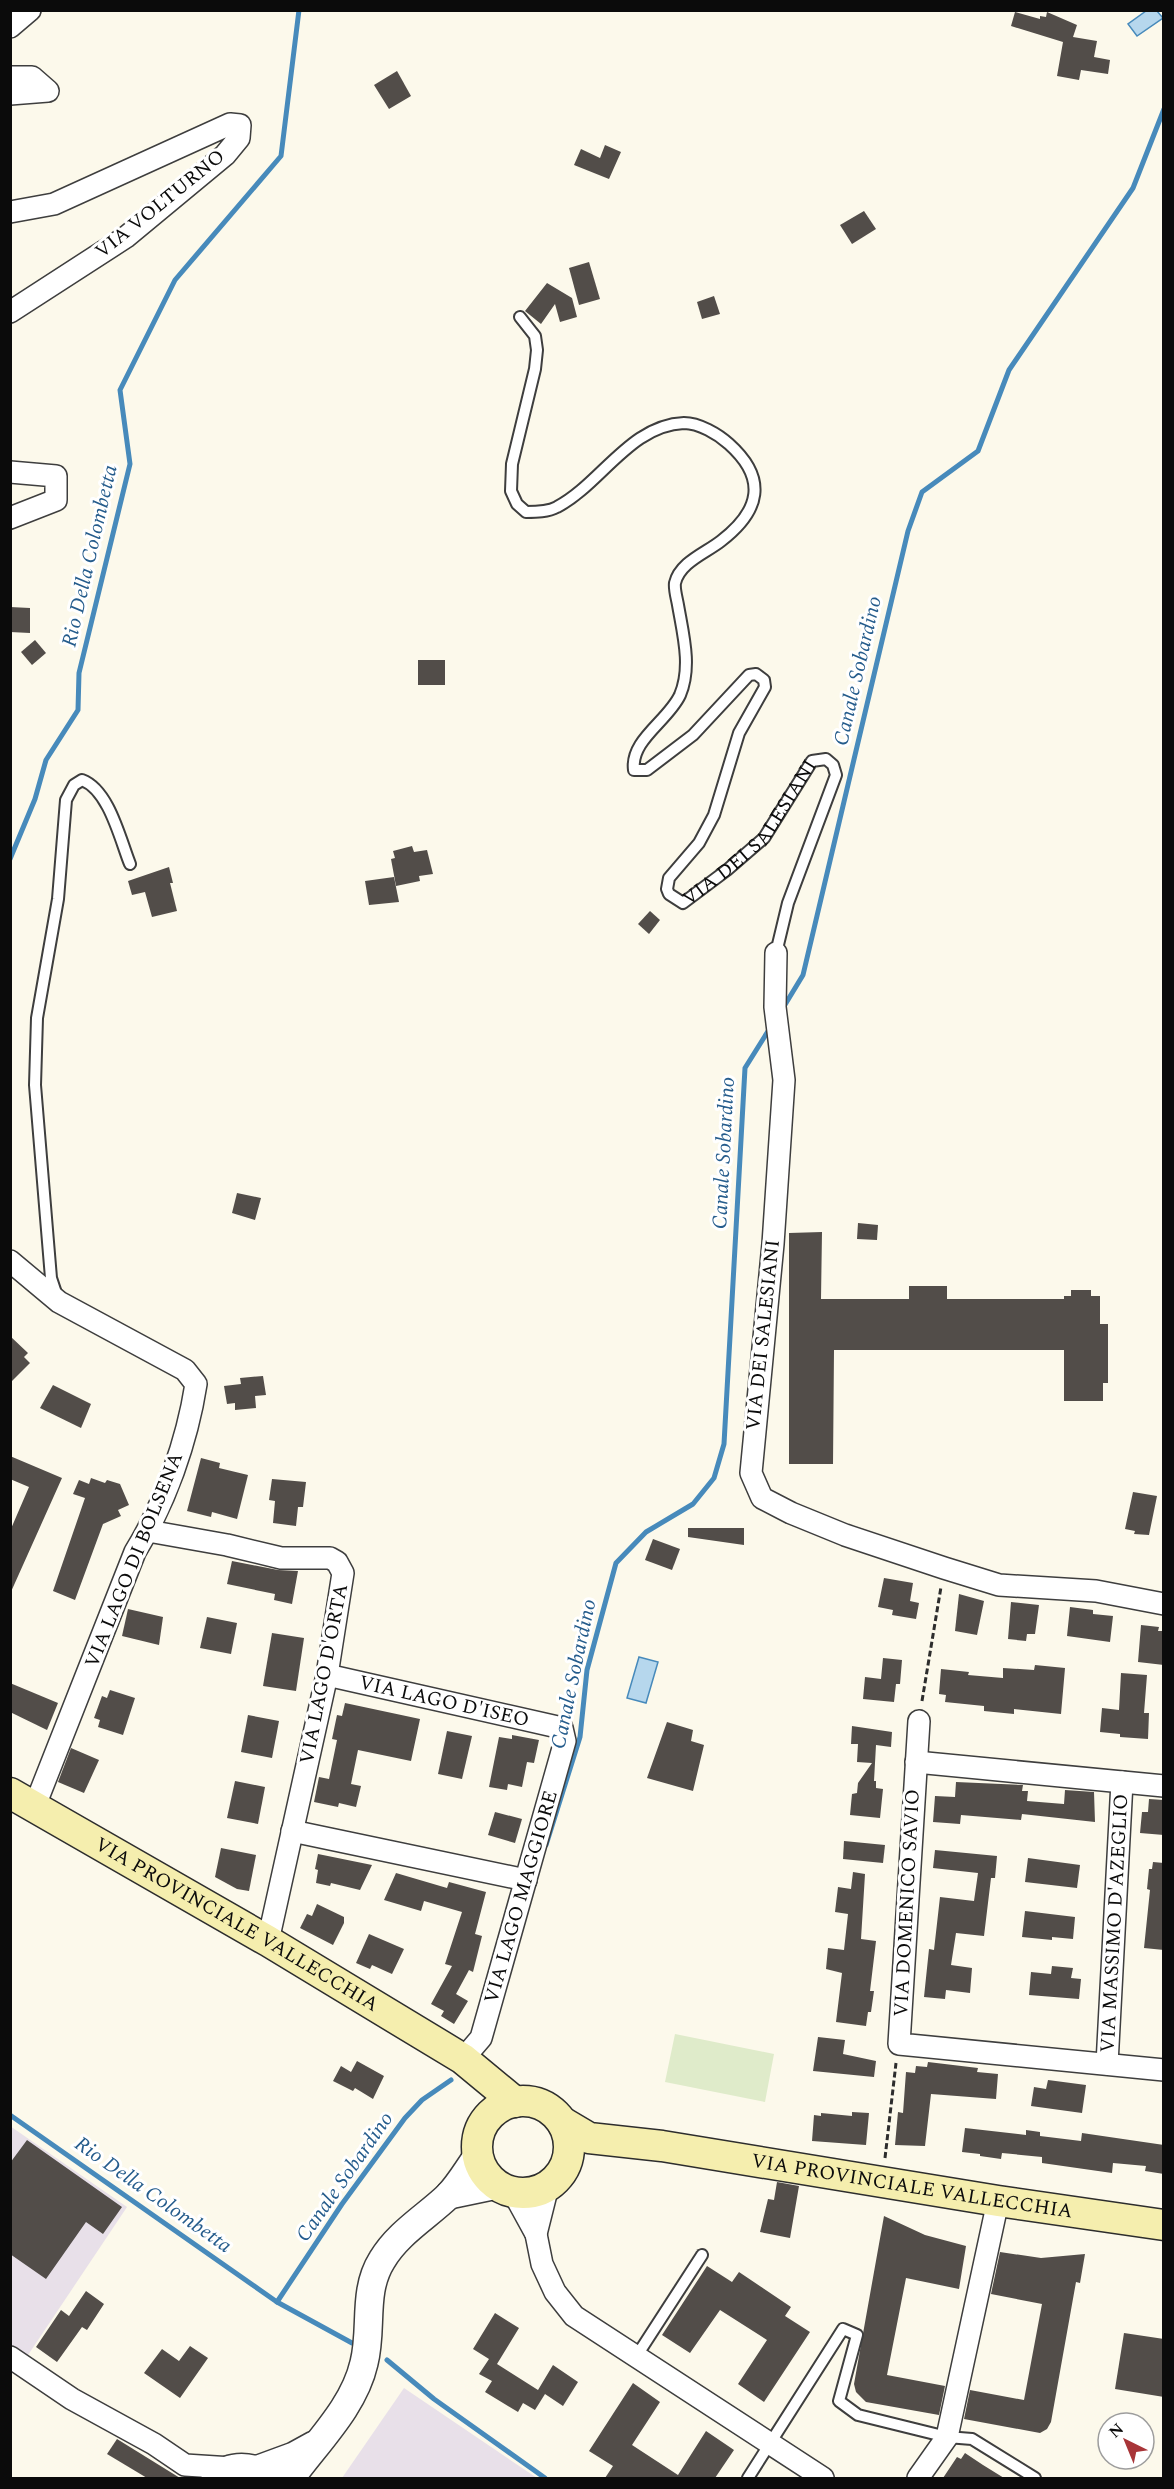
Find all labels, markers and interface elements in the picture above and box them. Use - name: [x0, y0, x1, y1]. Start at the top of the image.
- street label: VIA VOLTURNO: [89, 142, 231, 266]
- water label: Rio Della Colombetta: [53, 461, 127, 650]
- water label: Canale Sobardino: [825, 593, 891, 749]
- street label: VIA DEI SALESIANI: [676, 753, 824, 914]
- water label: Canale Sobardino: [704, 1076, 744, 1230]
- street label: VIA DEI SALESIANI: [738, 1238, 788, 1432]
- street label: VIA LAGO DI BOLSENA: [77, 1448, 191, 1672]
- street label: VIA LAGO D'ORTA: [292, 1581, 356, 1767]
- water label: Canale Sobardino: [542, 1596, 606, 1752]
- street label: VIA LAGO D'ISEO: [356, 1668, 532, 1735]
- street label: VIA LAGO MAGGIORE: [476, 1787, 566, 2007]
- street label: VIA DOMENICO SAVIO: [886, 1788, 928, 2018]
- street label: VIA MASSIMO D'AZEGLIO: [1093, 1793, 1136, 2053]
- street label: VIA PROVINCIALE VALLECCHIA: [89, 1830, 384, 2020]
- water label: Canale Sobardino: [288, 2105, 402, 2249]
- water label: Rio Della Colombetta: [68, 2129, 239, 2262]
- street label: VIA PROVINCIALE VALLECCHIA: [749, 2146, 1075, 2227]
- north arrow: [1096, 2411, 1156, 2471]
- text: N: [1103, 2418, 1129, 2444]

